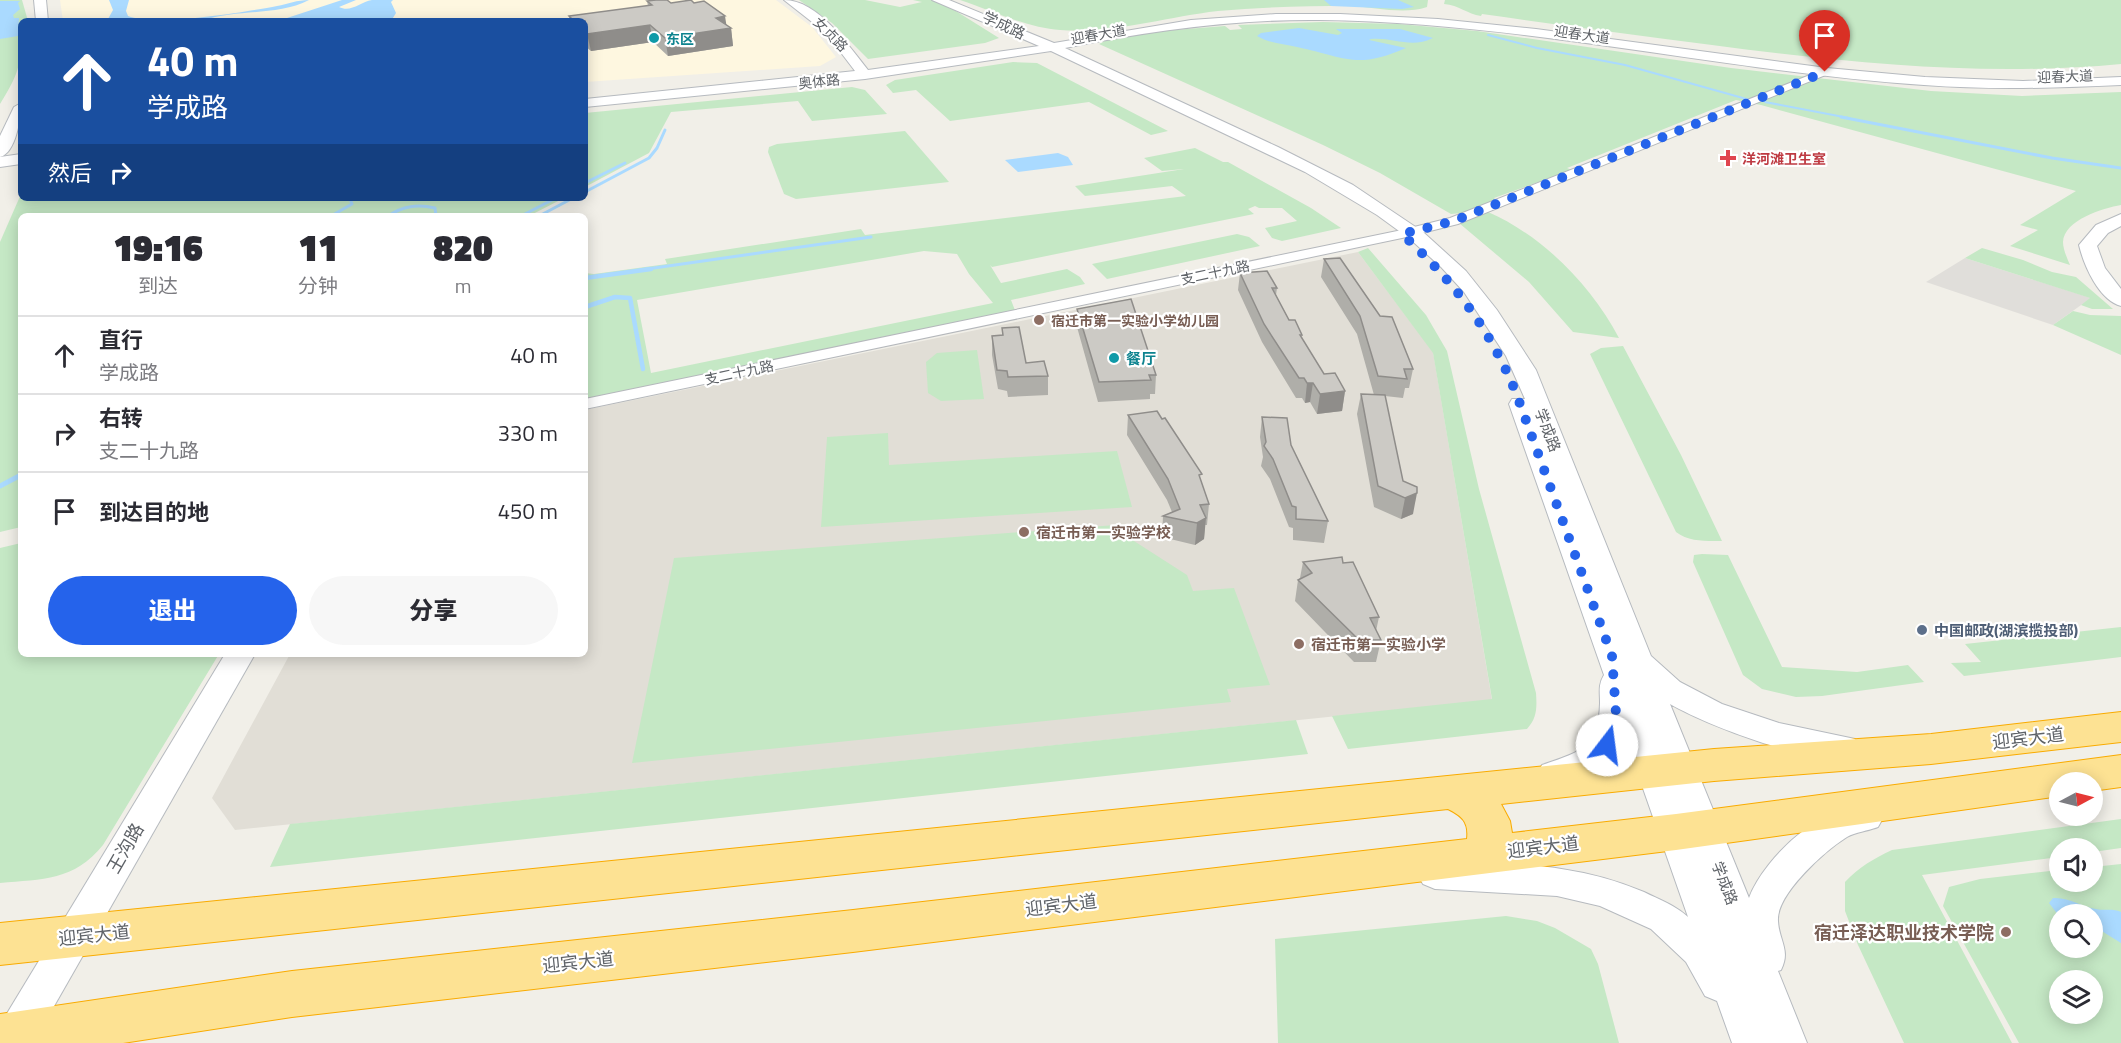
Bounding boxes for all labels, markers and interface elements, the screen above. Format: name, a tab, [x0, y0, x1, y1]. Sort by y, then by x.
street label: 学成路	[979, 5, 1029, 45]
pin	[1799, 10, 1850, 72]
street label: 女贞路	[809, 12, 853, 56]
street label: 迎春大道	[1069, 19, 1127, 49]
icon: arrive	[1808, 19, 1841, 52]
street label: 迎春大道	[1553, 20, 1611, 48]
text: 40 m	[147, 28, 239, 92]
place label: 东区	[666, 28, 694, 49]
marker: 东区	[647, 31, 661, 45]
icon: ahead	[48, 42, 126, 120]
street label: 迎春大道	[2037, 65, 2093, 87]
street label: 奥体路	[797, 68, 841, 94]
text: 学成路	[147, 86, 228, 127]
place label: 洋河滩卫生室	[1742, 148, 1826, 169]
marker: 洋河滩卫生室	[1719, 149, 1737, 167]
text: 然后	[48, 156, 92, 190]
icon: right	[104, 156, 137, 189]
text: 19:16	[113, 220, 203, 275]
text: 11	[298, 220, 338, 275]
text: 820	[433, 220, 493, 275]
street label: 支二十九路	[1179, 254, 1251, 290]
text: 到达	[138, 270, 178, 301]
text: 分钟	[298, 270, 338, 301]
text: m	[455, 270, 471, 301]
place label: 宿迁市第一实验小学幼儿园	[1051, 310, 1219, 331]
marker: 宿迁市第一实验小学幼儿园	[1032, 313, 1046, 327]
text: 直行	[99, 323, 143, 357]
text: 40 m	[510, 338, 558, 372]
icon: ahead	[48, 339, 81, 372]
place label: 餐厅	[1126, 347, 1156, 370]
marker: 餐厅	[1107, 351, 1121, 365]
street label: 支二十九路	[703, 354, 775, 390]
text: 学成路	[99, 357, 159, 388]
text: 右转	[99, 401, 143, 435]
street label: 学成路	[1529, 405, 1567, 455]
text: 330 m	[498, 416, 558, 450]
icon: right	[48, 417, 81, 450]
text: 支二十九路	[99, 435, 199, 466]
text: 450 m	[498, 494, 558, 528]
icon: arrive	[48, 495, 81, 528]
text: 到达目的地	[99, 495, 209, 529]
place label: 宿迁市第一实验学校	[1036, 521, 1171, 544]
marker: 宿迁市第一实验学校	[1017, 525, 1031, 539]
button: 退出	[48, 576, 297, 645]
button: 分享	[309, 576, 558, 645]
place label: 中国邮政(湖滨揽投部)	[1934, 619, 2079, 642]
marker: 中国邮政(湖滨揽投部)	[1915, 623, 1929, 637]
place label: 宿迁市第一实验小学	[1311, 633, 1446, 656]
marker: 宿迁市第一实验小学	[1292, 637, 1306, 651]
position arrow	[1575, 713, 1639, 777]
street label: 迎宾大道	[1991, 720, 2065, 756]
north arrow	[2049, 772, 2103, 826]
map controls	[2049, 772, 2103, 1024]
street label: 王沟路	[100, 818, 150, 878]
street label: 迎宾大道	[1506, 829, 1580, 865]
button: sound	[2049, 838, 2103, 892]
street label: 学成路	[1706, 858, 1744, 908]
street label: 迎宾大道	[1024, 887, 1098, 923]
button: search	[2049, 904, 2103, 958]
street label: 迎宾大道	[57, 918, 131, 952]
place label: 宿迁泽达职业技术学院	[1814, 919, 1994, 946]
marker: 宿迁泽达职业技术学院	[1999, 925, 2013, 939]
street label: 迎宾大道	[541, 945, 615, 979]
button: layers	[2049, 970, 2103, 1024]

